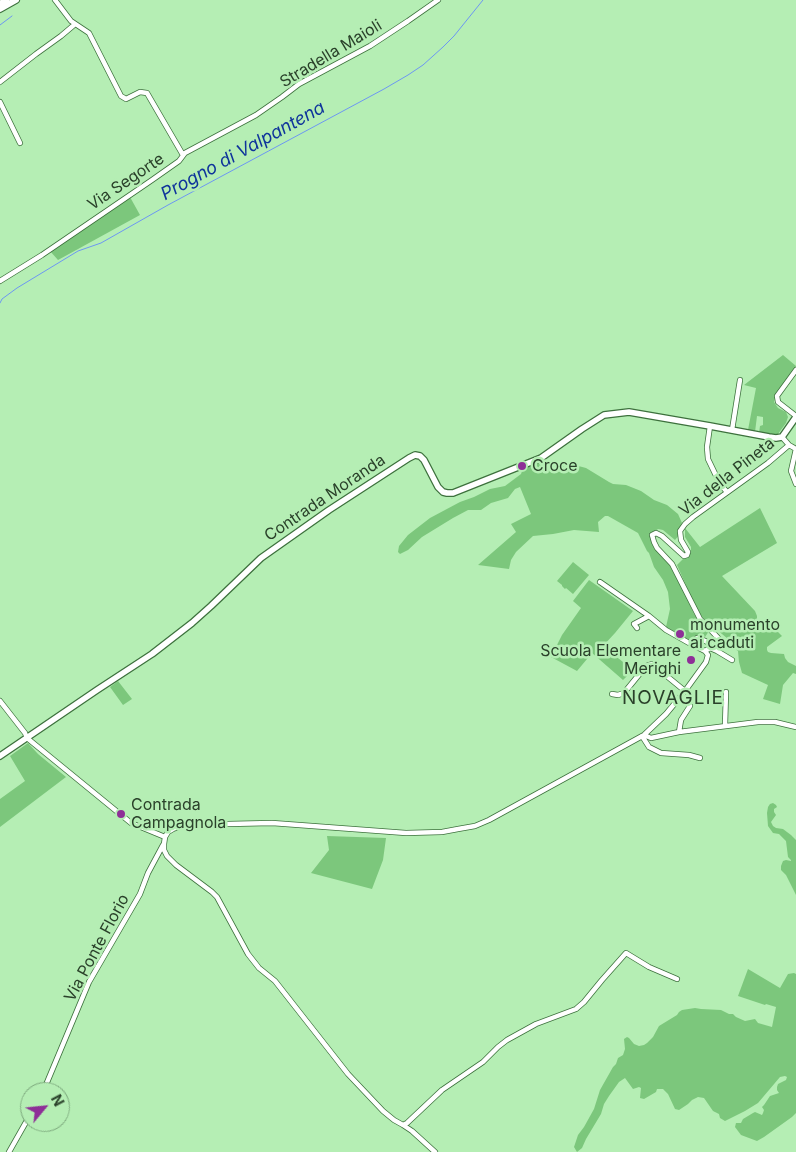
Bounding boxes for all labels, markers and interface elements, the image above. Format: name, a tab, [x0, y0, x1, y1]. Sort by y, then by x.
street label: Stradella Maioli	[277, 16, 385, 92]
water label: Progno di Valpantena	[157, 97, 329, 205]
street label: Via Segorte	[84, 149, 168, 215]
street label: Via della Pineta	[675, 434, 779, 520]
street label: Contrada Moranda	[261, 450, 389, 546]
place label: Croce	[532, 456, 578, 476]
marker: Croce	[516, 460, 528, 472]
place label: monumento ai caduti	[690, 615, 780, 653]
marker: monumento ai caduti	[674, 628, 686, 640]
place label: Scuola Elementare Merighi	[540, 641, 681, 679]
marker: Scuola Elementare Merighi	[685, 654, 697, 666]
district label: NOVAGLIE	[621, 687, 725, 709]
place label: Contrada Campagnola	[131, 795, 226, 833]
marker: Contrada Campagnola	[115, 808, 127, 820]
street label: Via Ponte Florio	[61, 891, 133, 1005]
north arrow	[20, 1082, 70, 1132]
text: N	[48, 1091, 68, 1109]

